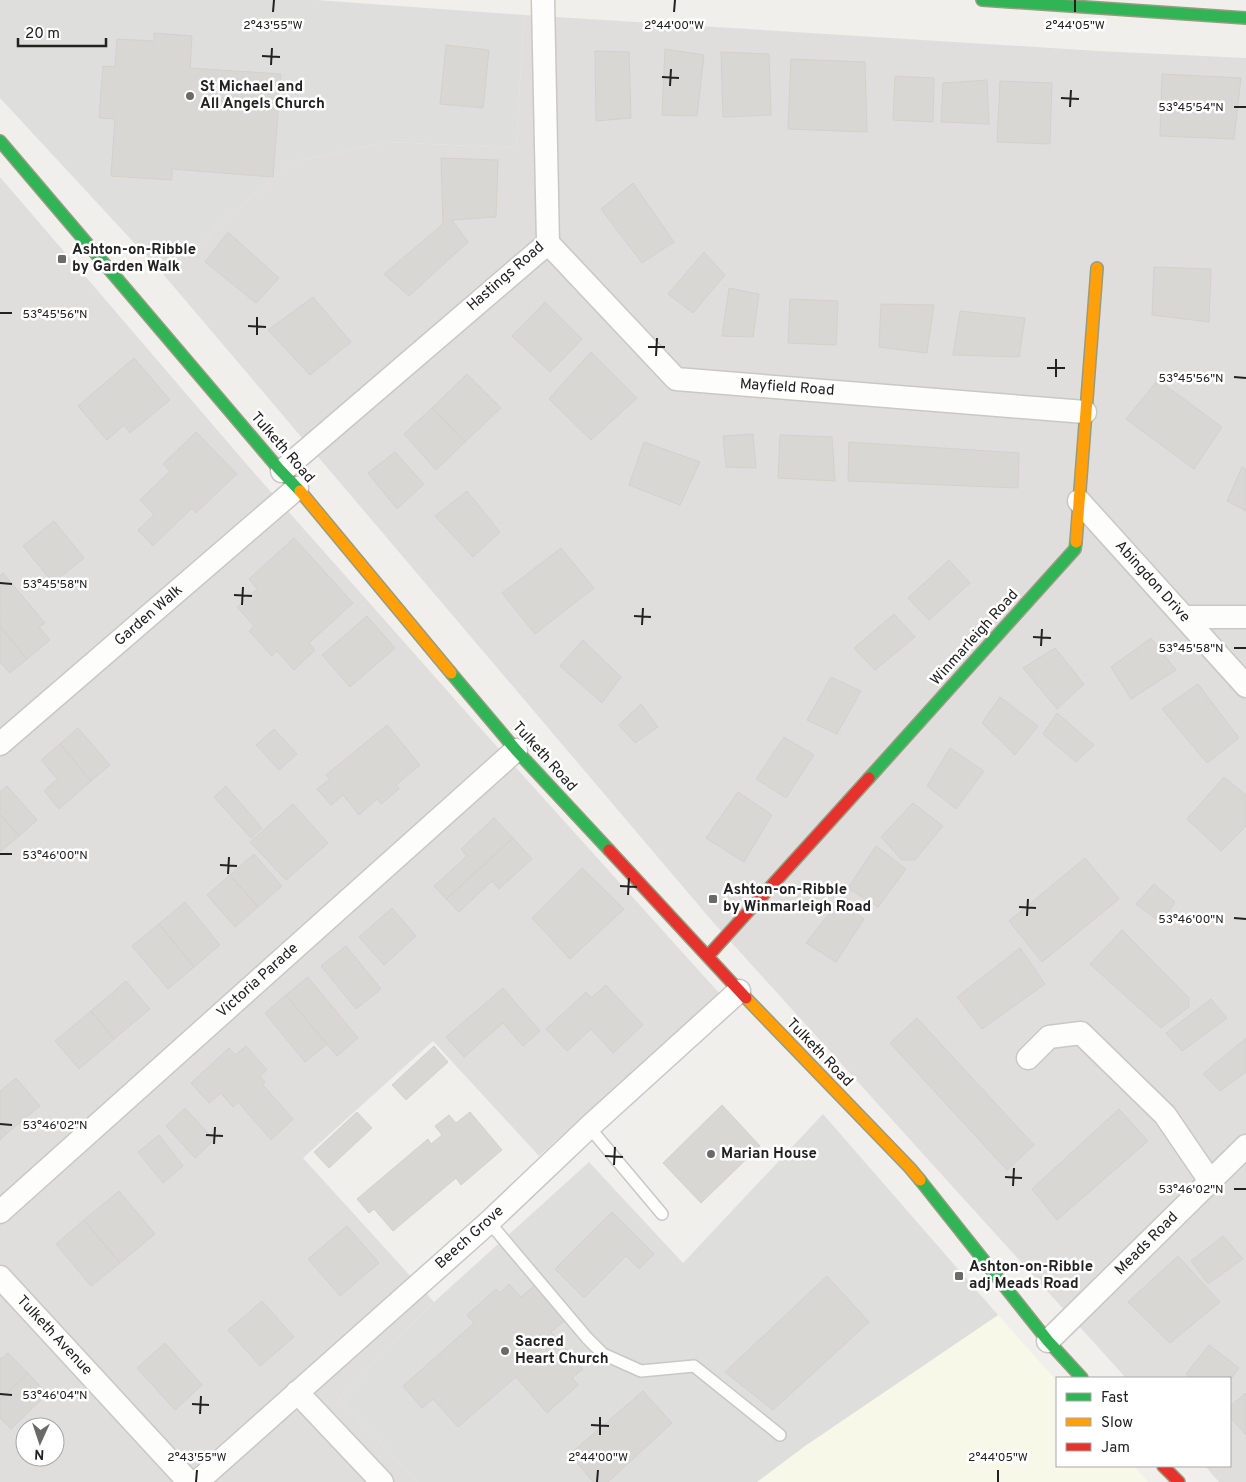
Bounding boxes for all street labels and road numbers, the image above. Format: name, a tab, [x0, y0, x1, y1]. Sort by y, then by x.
street label: Hastings Road	[463, 238, 549, 316]
street label: Mayfield Road	[739, 375, 835, 401]
street label: Tulketh Road	[246, 409, 318, 487]
street label: Abingdon Drive	[1110, 537, 1194, 627]
street label: Garden Walk	[111, 581, 187, 651]
street label: Winmarleigh Road	[927, 586, 1023, 690]
street label: Tulketh Road	[507, 718, 581, 796]
street label: Victoria Parade	[213, 939, 303, 1023]
street label: Tulketh Road	[782, 1015, 856, 1091]
street label: Beech Grove	[432, 1202, 508, 1274]
street label: Meads Road	[1111, 1208, 1183, 1280]
street label: Tulketh Avenue	[12, 1292, 96, 1380]

